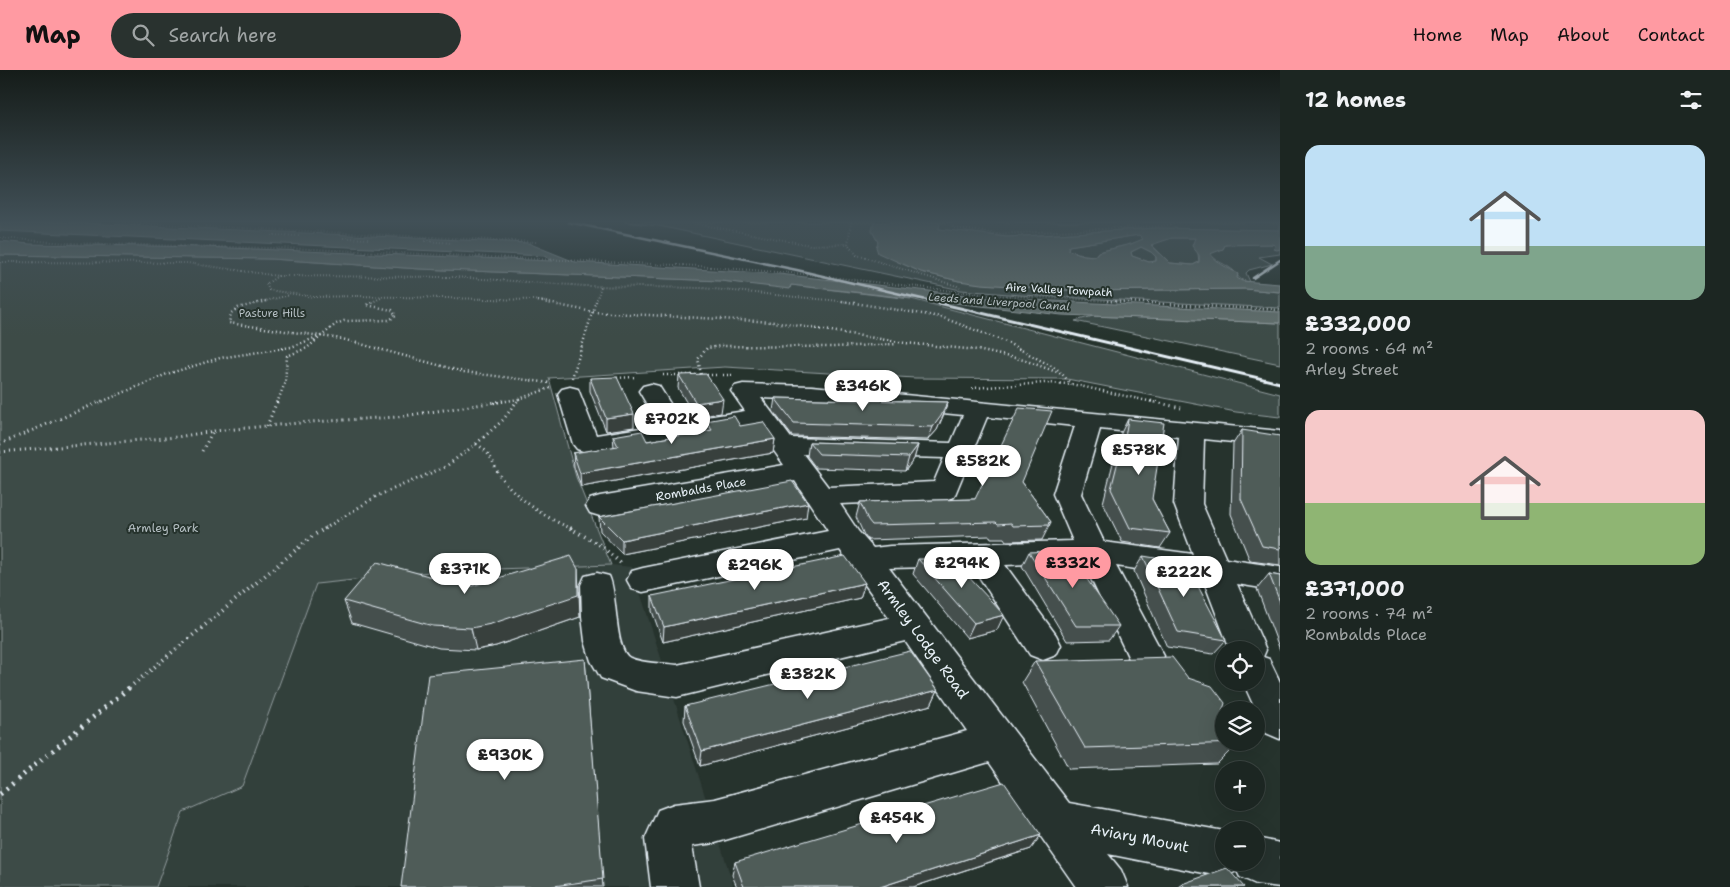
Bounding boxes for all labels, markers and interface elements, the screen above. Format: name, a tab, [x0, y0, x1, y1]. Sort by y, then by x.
search box	[111, 13, 461, 58]
text: Map	[25, 19, 81, 51]
icon: search	[129, 21, 157, 49]
text: Search here	[169, 23, 277, 48]
text: Home	[1413, 23, 1462, 47]
text: Map	[1490, 23, 1529, 47]
text: About	[1557, 23, 1610, 47]
text: Contact	[1638, 23, 1705, 47]
text: 12 homes	[1305, 86, 1406, 114]
icon: filters	[1677, 86, 1705, 114]
icon: home	[1460, 178, 1550, 268]
street label: Aire Valley Towpath	[1005, 280, 1113, 300]
water label: Leeds and Liverpool Canal	[928, 290, 1071, 314]
park label: Pasture Hills	[239, 306, 305, 321]
text: £332,000	[1305, 310, 1411, 338]
text: 2 rooms · 64 m²	[1305, 338, 1433, 359]
text: Arley Street	[1305, 359, 1399, 380]
pin: £346K	[828, 370, 898, 412]
text: £346K	[835, 375, 891, 396]
pin: £702K	[637, 402, 707, 445]
text: £702K	[645, 408, 699, 429]
pin: £578K	[1104, 434, 1174, 476]
text: £578K	[1112, 439, 1166, 460]
icon: home	[1460, 443, 1550, 533]
pin: £582K	[948, 444, 1018, 487]
text: £582K	[956, 450, 1010, 471]
street label: Rombalds Place	[655, 473, 748, 505]
park label: Armley Park	[127, 520, 199, 536]
pin: £294K	[927, 546, 997, 589]
pin: £332K	[1038, 546, 1108, 589]
pin: £296K	[720, 548, 790, 591]
pin: £371K	[430, 552, 500, 595]
text: £294K	[935, 552, 989, 573]
text: £332K	[1046, 552, 1100, 573]
text: £296K	[728, 554, 782, 575]
pin: £222K	[1149, 556, 1219, 598]
text: £371K	[440, 558, 490, 579]
text: £222K	[1157, 561, 1211, 582]
street label: Armley Lodge Road	[873, 575, 974, 703]
text: £371,000	[1305, 575, 1405, 603]
text: 2 rooms · 74 m²	[1305, 603, 1433, 624]
text: Rombalds Place	[1305, 624, 1427, 645]
map controls	[1215, 641, 1265, 871]
button: locate	[1215, 641, 1265, 691]
pin: £382K	[773, 658, 843, 700]
text: £382K	[781, 663, 835, 684]
button: layers	[1215, 701, 1265, 751]
pin: £930K	[470, 738, 540, 781]
text: £930K	[478, 744, 532, 765]
button: +	[1215, 761, 1265, 811]
pin: £454K	[862, 802, 932, 844]
text: £454K	[870, 807, 924, 828]
street label: Aviary Mount	[1089, 819, 1191, 857]
button: −	[1215, 821, 1265, 871]

